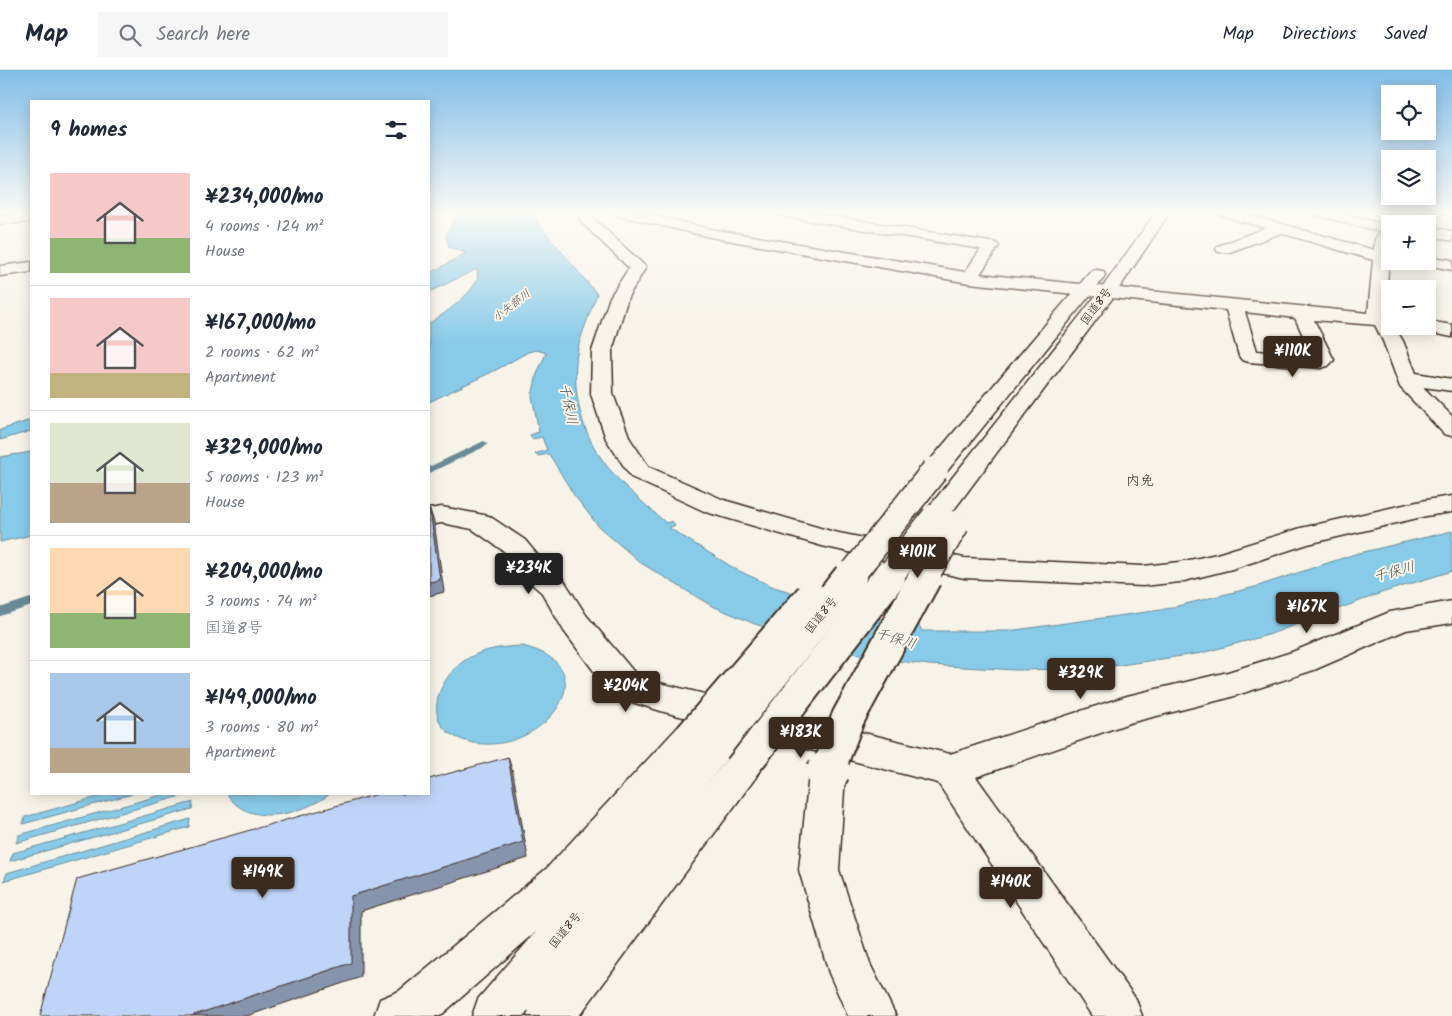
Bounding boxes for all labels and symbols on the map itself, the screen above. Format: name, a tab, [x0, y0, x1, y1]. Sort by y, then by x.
street label: 国道8号	[1076, 283, 1117, 329]
water label: 小矢部川	[489, 285, 534, 326]
pin: ¥110K	[1258, 336, 1328, 378]
water label: 千保川	[553, 381, 583, 427]
district label: 内免	[1126, 470, 1154, 492]
pin: ¥101K	[883, 536, 953, 579]
pin: ¥234K	[494, 552, 564, 595]
water label: 千保川	[1371, 556, 1417, 588]
pin: ¥167K	[1272, 592, 1342, 634]
street label: 国道8号	[800, 593, 842, 638]
water label: 千保川	[873, 623, 919, 655]
pin: ¥329K	[1046, 658, 1116, 700]
pin: ¥204K	[591, 670, 661, 713]
pin: ¥183K	[766, 716, 836, 759]
pin: ¥149K	[228, 856, 298, 899]
pin: ¥140K	[976, 866, 1046, 909]
street label: 国道8号	[544, 908, 586, 953]

